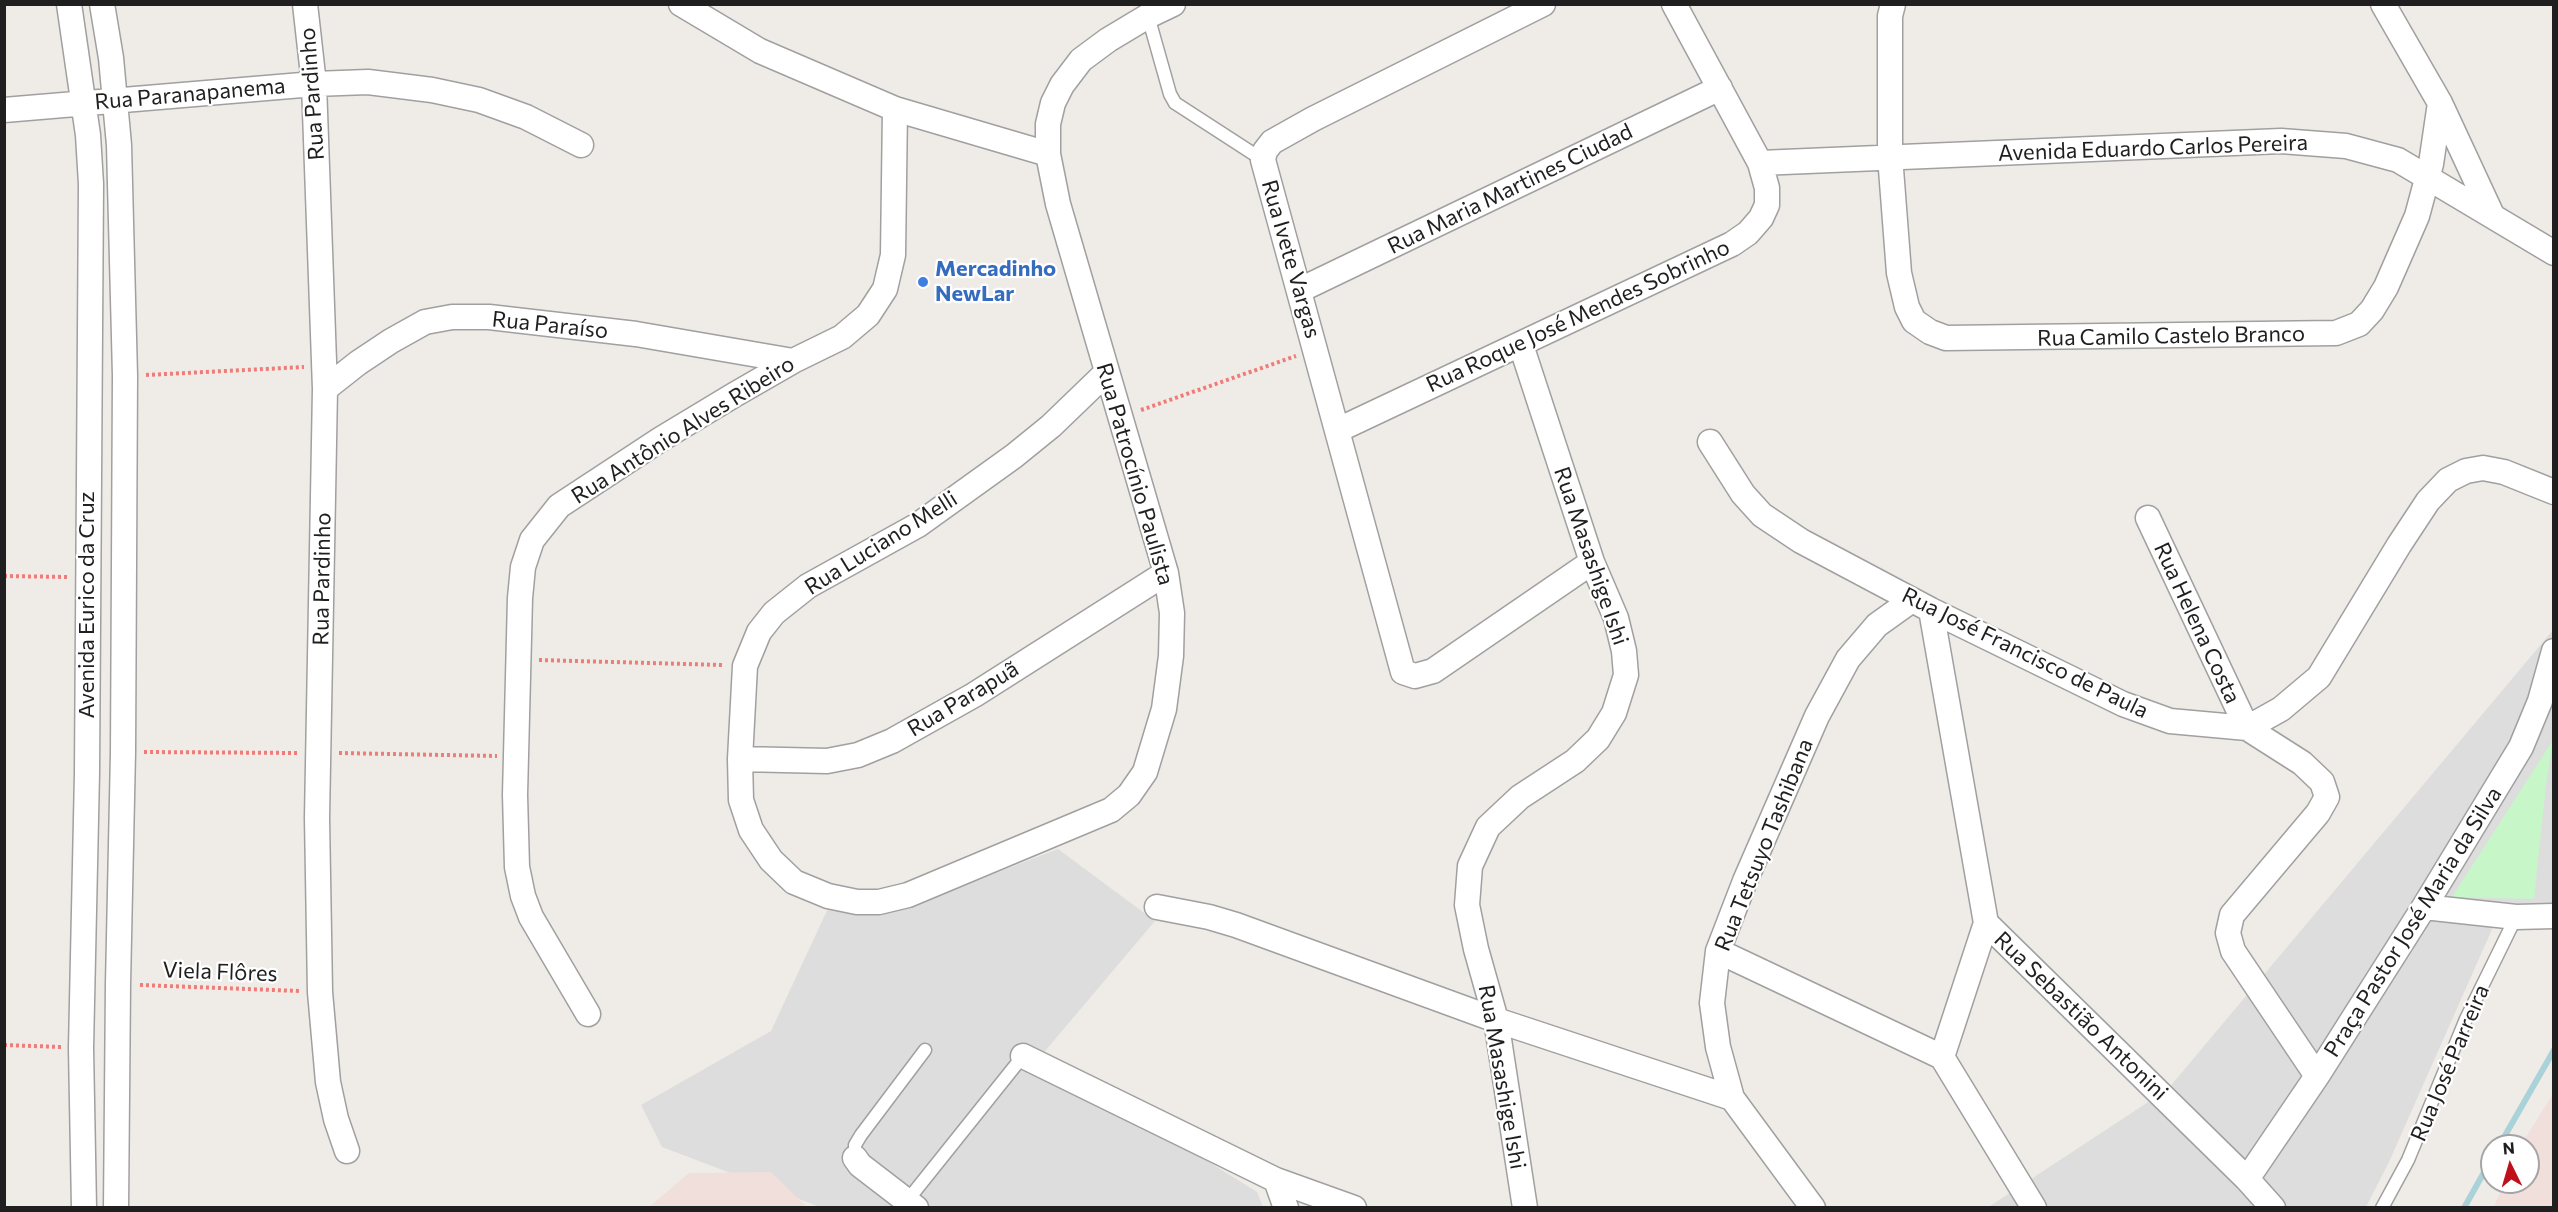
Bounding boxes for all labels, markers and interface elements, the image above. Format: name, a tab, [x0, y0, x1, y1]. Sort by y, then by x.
street label: Rua Pardinho	[294, 27, 330, 161]
street label: Rua Paranapanema	[93, 73, 287, 115]
street label: Rua Maria Martines Ciudad	[1383, 118, 1637, 260]
street label: Avenida Eduardo Carlos Pereira	[1997, 129, 2309, 167]
street label: Rua Ivete Vargas	[1256, 177, 1326, 341]
street label: Rua Roque José Mendes Sobrinho	[1422, 234, 1734, 398]
place label: Mercadinho NewLar	[935, 256, 1056, 308]
marker: Mercadinho NewLar	[916, 275, 930, 289]
street label: Rua Paraíso	[491, 306, 609, 344]
street label: Rua Camilo Castelo Branco	[2037, 320, 2305, 352]
street label: Rua Antônio Alves Ribeiro	[567, 351, 799, 509]
street label: Rua Patrocínio Paulista	[1091, 360, 1179, 588]
street label: Rua Masashige Ishi	[1548, 463, 1634, 649]
street label: Rua Luciano Melli	[800, 485, 962, 601]
street label: Avenida Eurico da Cruz	[74, 491, 100, 719]
street label: Rua Pardinho	[308, 512, 336, 646]
street label: Rua Helena Costa	[2148, 538, 2246, 708]
street label: Rua José Francisco de Paula	[1898, 582, 2152, 724]
street label: Rua Parapuã	[903, 656, 1023, 742]
street label: Rua Tetsuyo Tashibana	[1709, 735, 1819, 955]
street label: Praça Pastor José Maria da Silva	[2319, 782, 2507, 1062]
street label: Rua Sebastião Antonini	[1989, 926, 2173, 1106]
street label: Viela Flôres	[162, 957, 278, 987]
street label: Rua José Parreira	[2405, 981, 2495, 1145]
street label: Rua Masashige Ishi	[1473, 983, 1531, 1171]
north arrow	[2480, 1134, 2540, 1194]
text: N	[2502, 1138, 2515, 1158]

